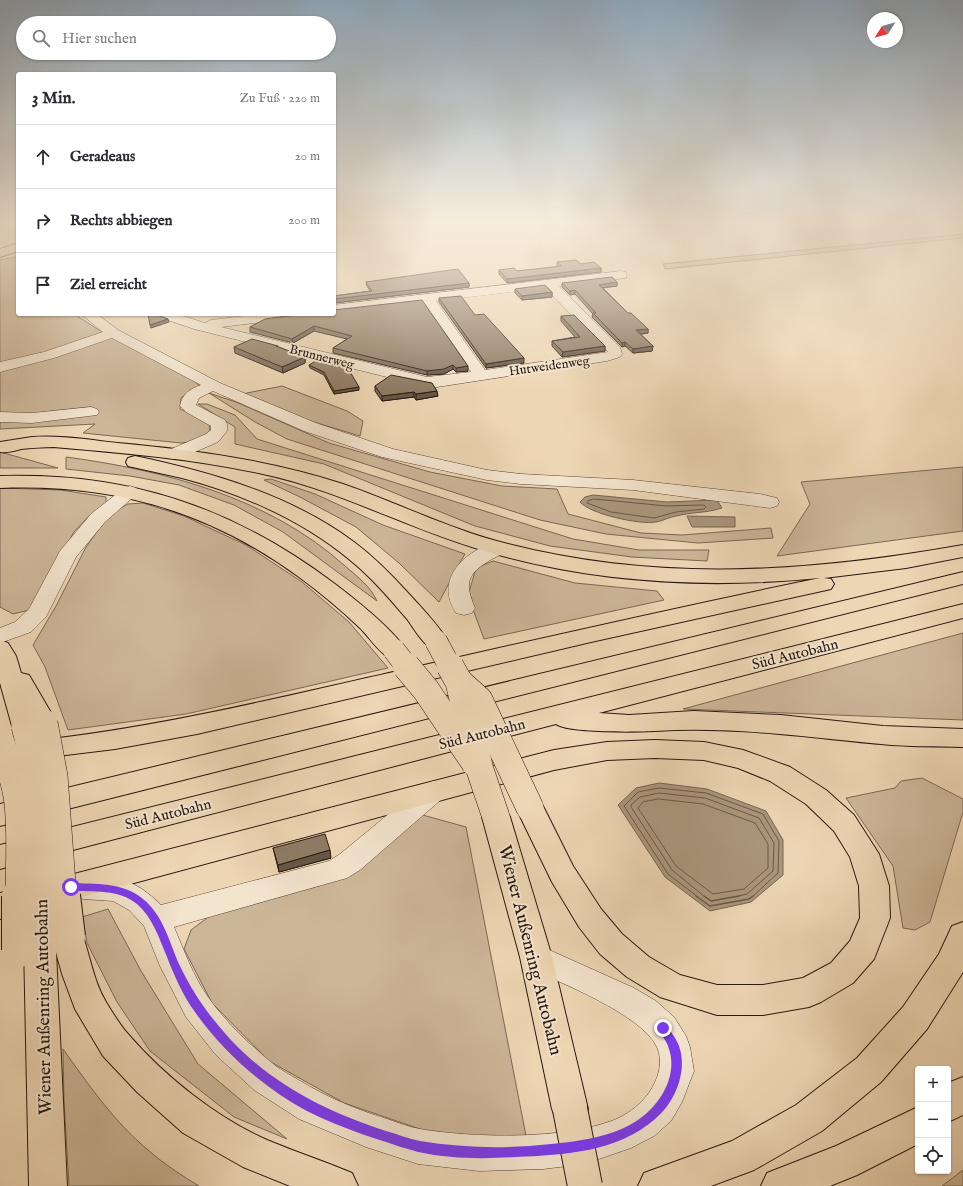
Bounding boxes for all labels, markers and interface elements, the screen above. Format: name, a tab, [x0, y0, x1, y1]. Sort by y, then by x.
north arrow	[867, 12, 903, 48]
search box	[16, 16, 336, 60]
icon: search	[30, 27, 52, 49]
text: Hier suchen	[62, 29, 137, 48]
text: 3 Min.	[32, 88, 75, 109]
text: Zu Fuß · 220 m	[240, 90, 320, 107]
icon: ahead	[32, 146, 54, 168]
text: Geradeaus	[70, 147, 135, 166]
text: 20 m	[295, 148, 320, 165]
icon: right	[32, 210, 54, 232]
text: Rechts abbiegen	[70, 211, 173, 230]
text: 200 m	[288, 212, 320, 229]
icon: arrive	[32, 274, 54, 296]
text: Ziel erreicht	[70, 275, 147, 294]
street label: Brunnerweg	[287, 341, 357, 374]
street label: Hutweidenweg	[508, 352, 592, 381]
street label: Süd Autobahn	[750, 635, 840, 674]
street label: Süd Autobahn	[437, 715, 527, 754]
street label: Süd Autobahn	[123, 795, 213, 834]
street label: Wiener Außenring Autobahn	[492, 843, 567, 1058]
route start	[62, 878, 80, 896]
street label: Wiener Außenring Autobahn	[31, 898, 58, 1115]
route end	[654, 1019, 672, 1037]
map controls	[915, 1066, 951, 1174]
button: +	[915, 1066, 951, 1102]
button: −	[915, 1102, 951, 1138]
button: locate	[915, 1138, 951, 1174]

